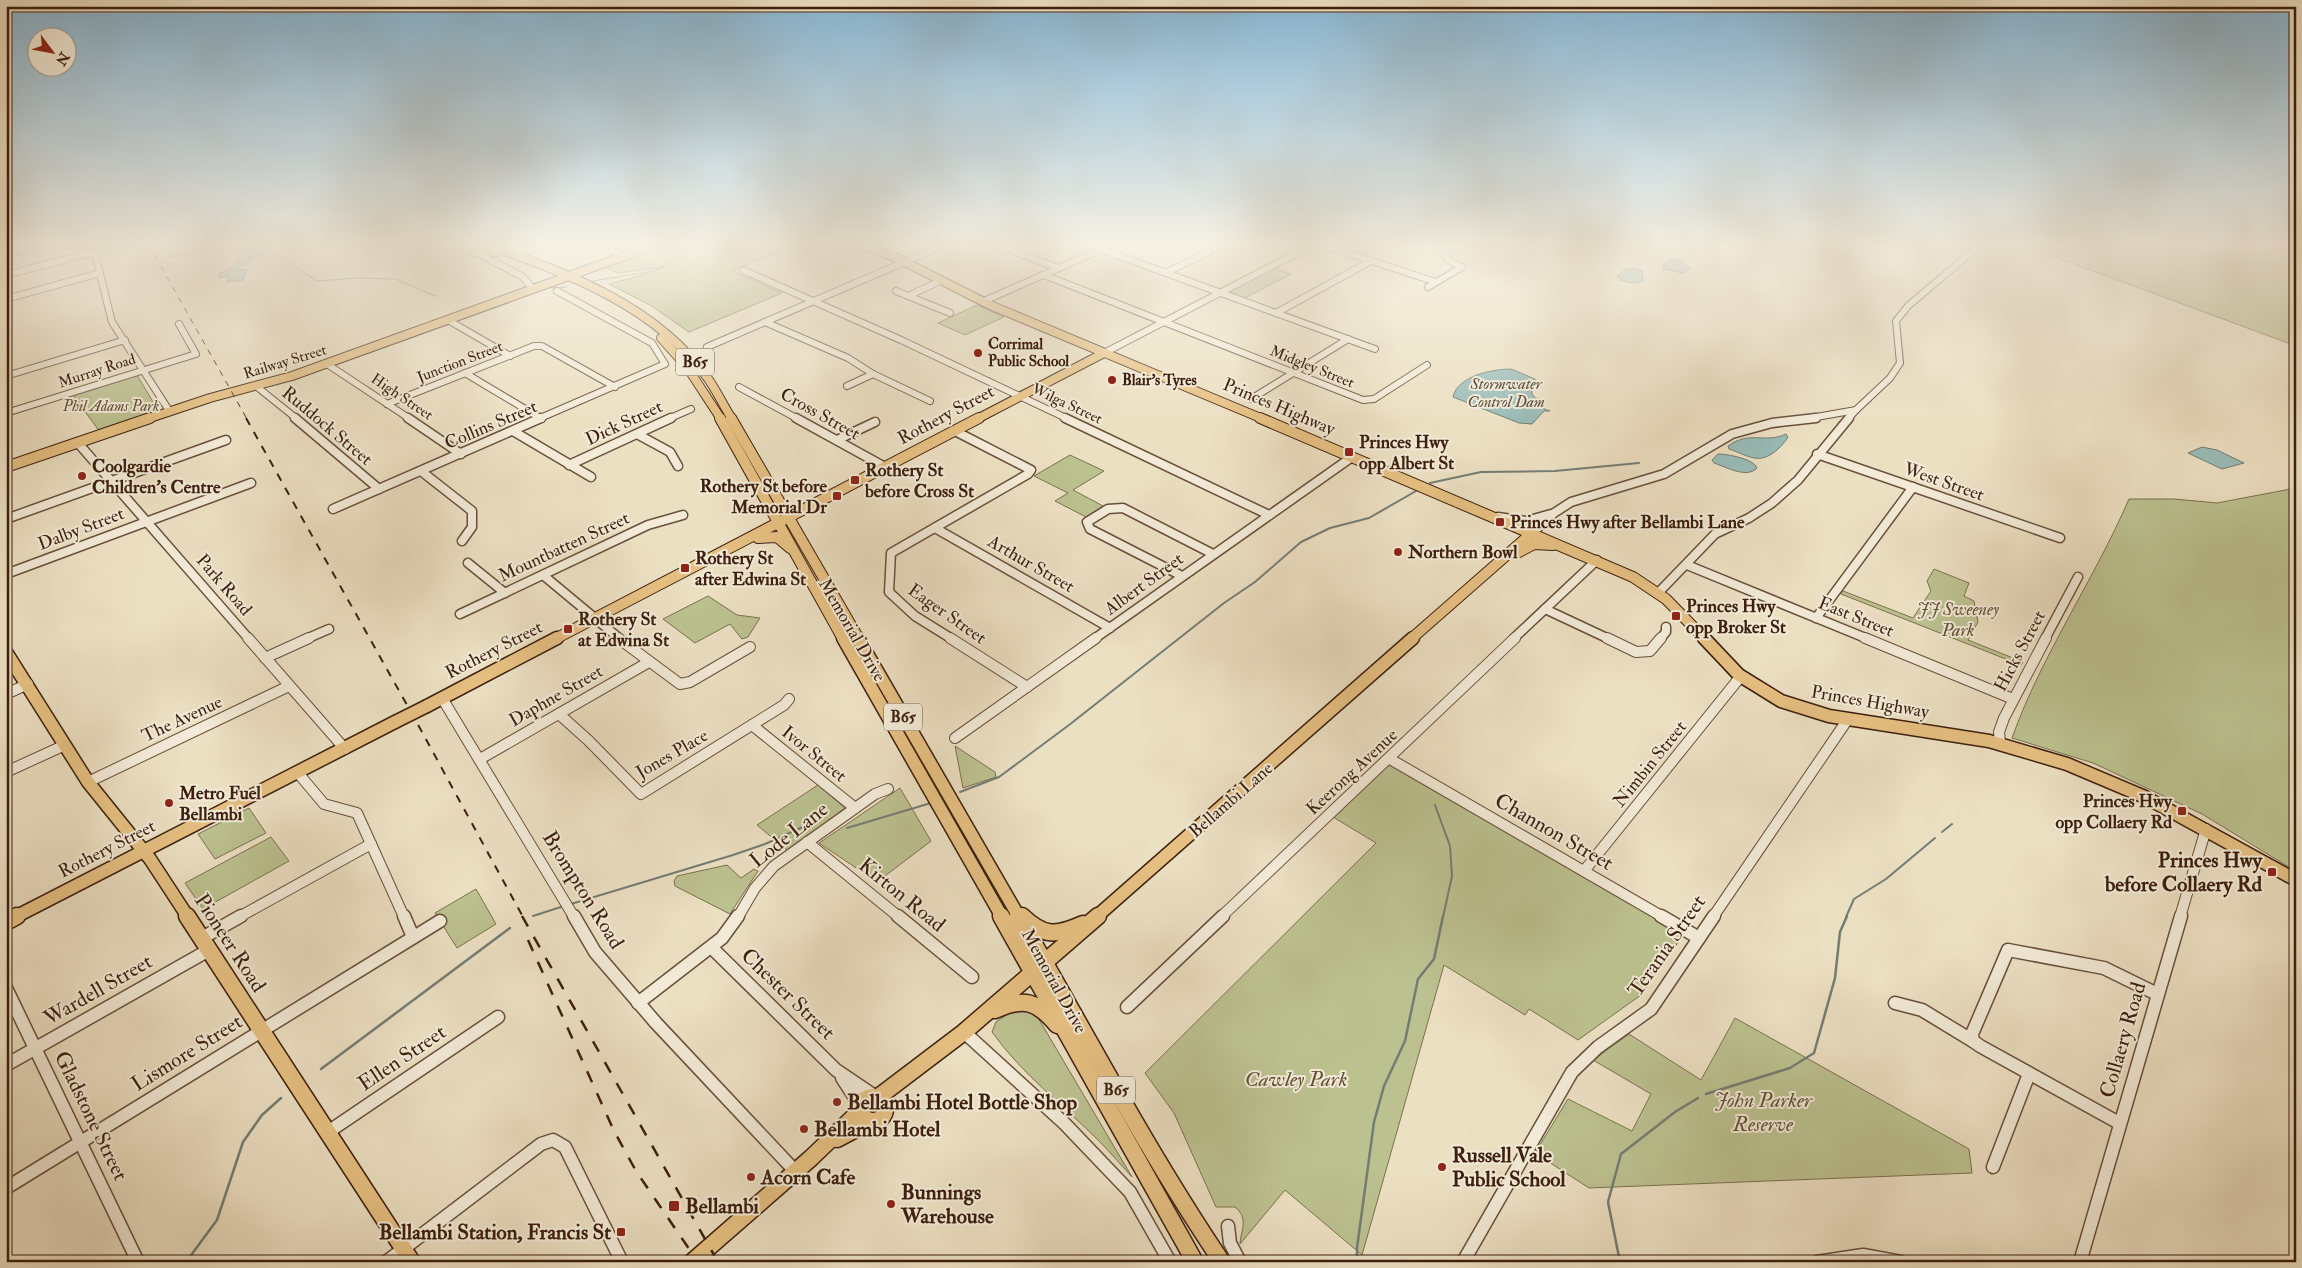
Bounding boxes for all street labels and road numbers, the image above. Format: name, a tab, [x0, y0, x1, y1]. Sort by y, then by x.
street label: Junction Street	[414, 337, 506, 388]
street label: Railway Street	[241, 340, 329, 384]
street label: Midgley Street	[1267, 341, 1357, 393]
road number: B65	[676, 348, 714, 376]
street label: Murray Road	[56, 349, 139, 392]
street label: High Street	[367, 369, 437, 425]
street label: Princes Highway	[1219, 373, 1340, 441]
street label: Wilga Street	[1028, 379, 1106, 429]
street label: Rothery Street	[894, 380, 998, 450]
street label: Ruddock Street	[277, 381, 377, 471]
street label: Cross Street	[776, 383, 864, 445]
street label: Collins Street	[441, 395, 541, 455]
street label: Dick Street	[582, 395, 666, 451]
street label: West Street	[1900, 457, 1987, 507]
street label: Dalby Street	[35, 502, 127, 556]
street label: Mountbatten Street	[495, 507, 633, 587]
street label: Arthur Street	[983, 529, 1079, 598]
street label: Albert Street	[1099, 548, 1188, 621]
street label: Park Road	[191, 549, 257, 621]
street label: Memorial Drive	[813, 574, 891, 686]
street label: Eager Street	[903, 579, 991, 650]
street label: East Street	[1815, 591, 1897, 643]
street label: Hicks Street	[1989, 606, 2051, 695]
street label: Rothery Street	[442, 616, 547, 684]
street label: Daphne Street	[505, 660, 607, 732]
street label: Princes Highway	[1809, 680, 1932, 724]
street label: The Avenue	[138, 690, 226, 748]
road number: B65	[884, 704, 922, 730]
street label: Nimbin Street	[1608, 716, 1692, 812]
street label: Ivor Street	[777, 721, 851, 787]
street label: Keerong Avenue	[1301, 723, 1403, 820]
street label: Jones Place	[631, 724, 713, 784]
street label: Bellambi Lane	[1184, 757, 1278, 843]
street label: Channon Street	[1490, 787, 1618, 877]
street label: Lode Lane	[744, 796, 834, 874]
street label: Rothery Street	[55, 815, 160, 883]
street label: Brompton Road	[536, 826, 630, 955]
street label: Kirton Road	[853, 852, 951, 939]
street label: Pioneer Road	[188, 889, 272, 998]
street label: Terania Street	[1622, 890, 1712, 1002]
street label: Memorial Drive	[1016, 925, 1092, 1038]
street label: Chester Street	[735, 942, 841, 1046]
street label: Wardell Street	[38, 948, 157, 1032]
street label: Collaery Road	[2094, 978, 2153, 1101]
street label: Lismore Street	[126, 1008, 248, 1098]
street label: Ellen Street	[353, 1019, 451, 1097]
street label: Gladstone Street	[48, 1047, 134, 1185]
road number: B65	[1097, 1076, 1135, 1104]

